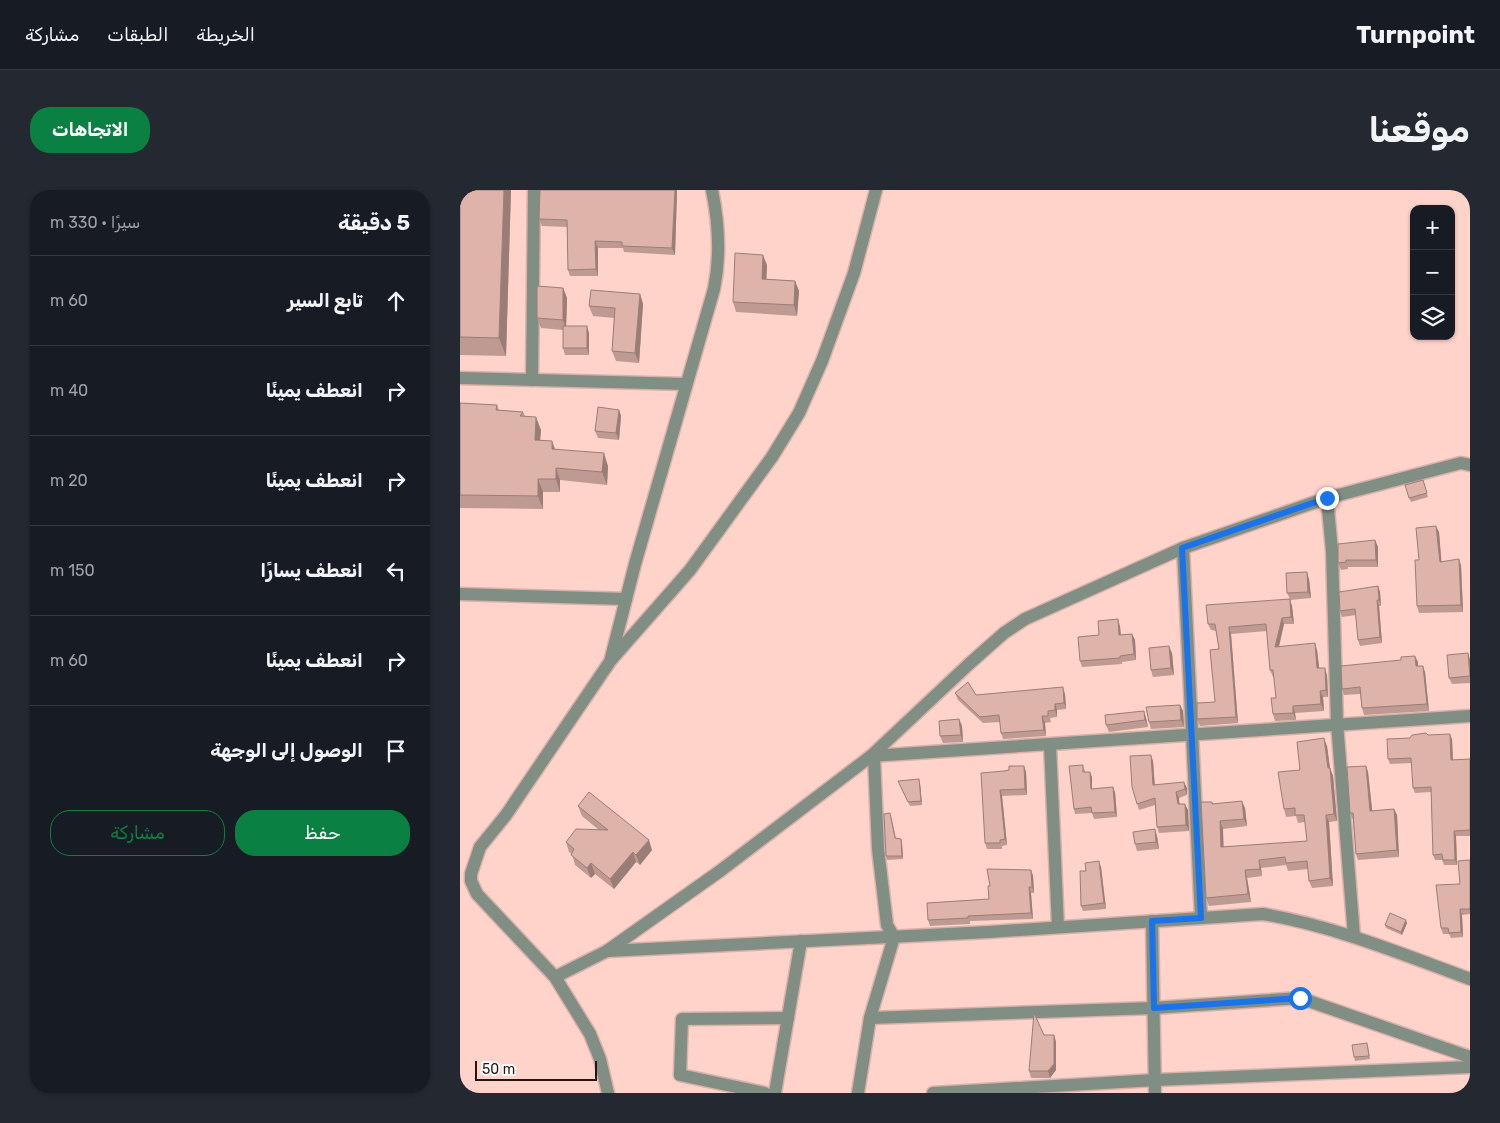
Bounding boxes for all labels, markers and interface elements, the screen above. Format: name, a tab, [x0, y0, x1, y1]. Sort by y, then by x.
text: Turnpoint	[1356, 21, 1475, 49]
text: مشاركة	[25, 24, 79, 46]
text: الطبقات	[107, 24, 168, 46]
text: الخريطة	[196, 24, 255, 46]
button: الاتجاهات	[30, 107, 150, 153]
text: موقعنا	[1368, 109, 1470, 151]
map controls	[1410, 205, 1455, 340]
button: +	[1410, 205, 1455, 250]
text: 5 دقيقة	[338, 210, 410, 235]
text: سيرًا · 330 m	[50, 213, 140, 232]
button: −	[1410, 250, 1455, 295]
icon: ahead	[382, 287, 410, 315]
text: تابع السير	[287, 289, 363, 312]
text: 60 m	[50, 291, 88, 310]
button: layers	[1410, 295, 1455, 340]
icon: right	[382, 377, 410, 405]
text: انعطف يمينًا	[266, 379, 363, 402]
text: 40 m	[50, 381, 88, 400]
icon: right	[382, 467, 410, 495]
text: انعطف يمينًا	[266, 469, 363, 492]
text: 20 m	[50, 471, 88, 490]
route end	[1316, 487, 1339, 510]
icon: left	[382, 557, 410, 585]
text: انعطف يسارًا	[260, 559, 363, 582]
text: 150 m	[50, 561, 95, 580]
icon: right	[382, 647, 410, 675]
text: انعطف يمينًا	[266, 649, 363, 672]
text: 60 m	[50, 651, 88, 670]
icon: arrive	[382, 737, 410, 765]
text: الوصول إلى الوجهة	[210, 739, 363, 762]
button: مشاركة	[50, 810, 225, 856]
button: حفظ	[235, 810, 410, 856]
route start	[1289, 987, 1312, 1010]
scale bar	[475, 1058, 598, 1081]
text: 50 m	[482, 1061, 515, 1078]

